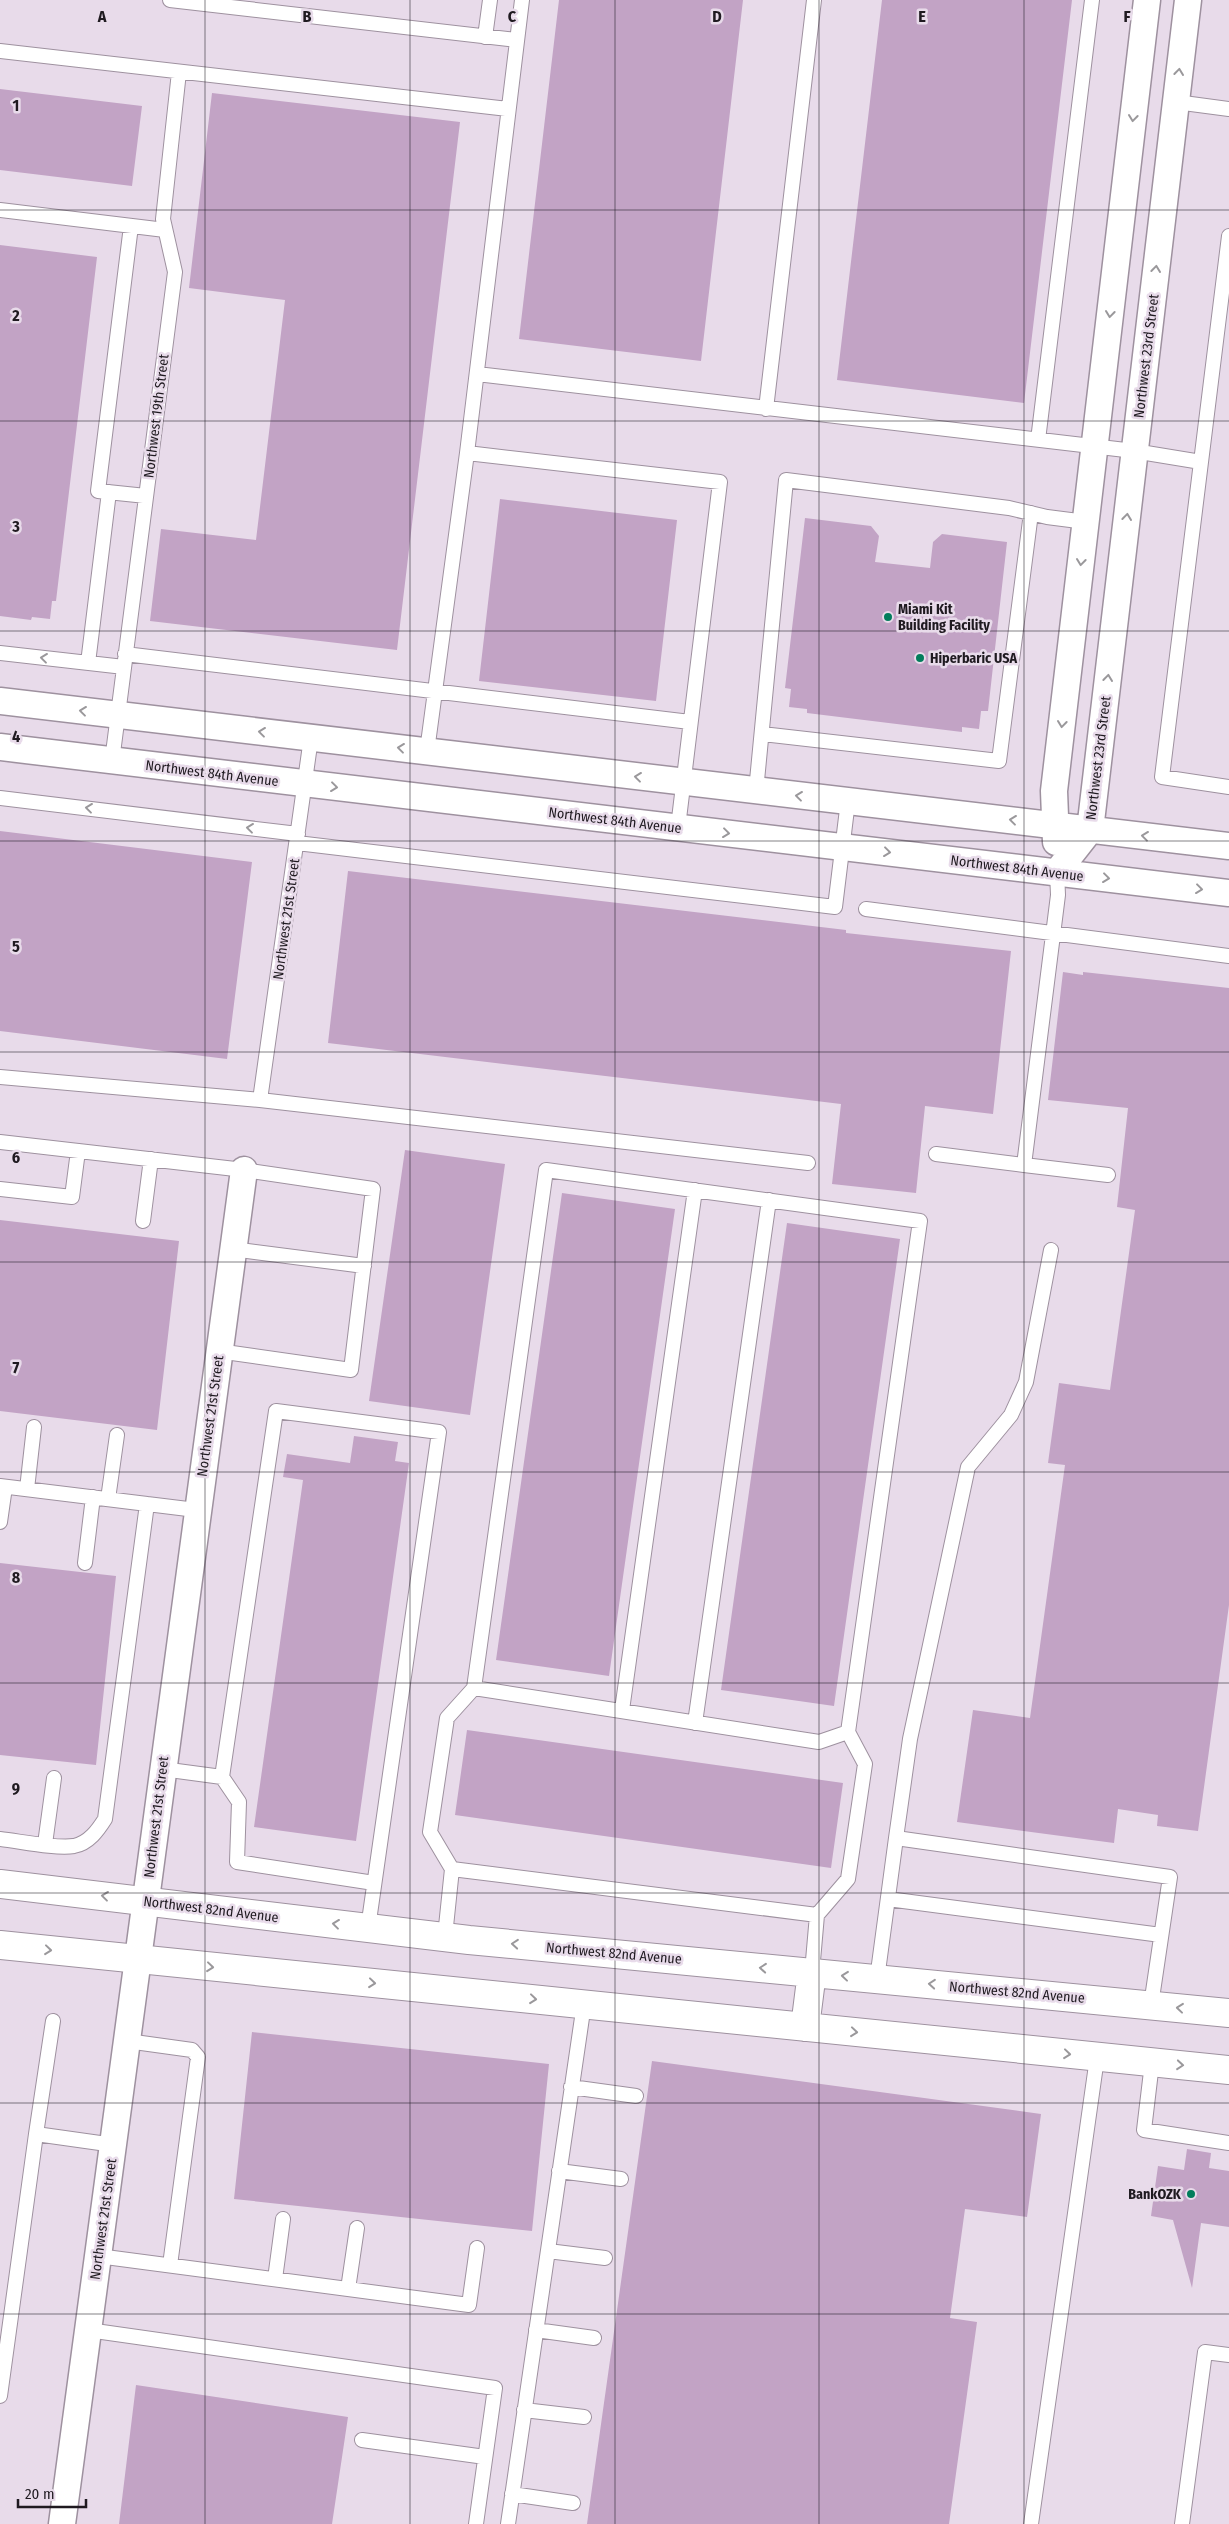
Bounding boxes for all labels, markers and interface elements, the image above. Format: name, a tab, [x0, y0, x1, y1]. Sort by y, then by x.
text: A	[97, 7, 107, 26]
text: B	[303, 7, 312, 26]
text: C	[508, 7, 517, 26]
text: D	[712, 7, 722, 26]
text: E	[918, 7, 926, 26]
text: F	[1123, 7, 1131, 26]
one-way arrow	[1173, 68, 1184, 76]
text: 1	[13, 96, 19, 115]
one-way arrow	[1128, 114, 1139, 122]
one-way arrow	[1150, 264, 1161, 272]
street label: Northwest 23rd Street	[1130, 293, 1163, 419]
text: 2	[11, 306, 20, 325]
one-way arrow	[1105, 310, 1116, 318]
street label: Northwest 19th Street	[140, 353, 173, 479]
one-way arrow	[1121, 513, 1132, 521]
text: 3	[11, 517, 20, 536]
one-way arrow	[1076, 559, 1087, 567]
place label: Miami Kit Building Facility	[898, 601, 990, 634]
marker: Miami Kit Building Facility	[882, 611, 894, 623]
place label: Hiperbaric USA	[930, 650, 1017, 667]
marker: Hiperbaric USA	[914, 652, 926, 664]
one-way arrow	[39, 653, 47, 664]
one-way arrow	[1102, 674, 1113, 682]
street label: Northwest 23rd Street	[1082, 695, 1115, 821]
one-way arrow	[79, 706, 87, 717]
one-way arrow	[1057, 720, 1068, 728]
text: 4	[12, 727, 20, 746]
one-way arrow	[258, 727, 266, 738]
one-way arrow	[397, 743, 405, 754]
street label: Northwest 84th Avenue	[145, 757, 279, 790]
one-way arrow	[634, 772, 642, 782]
one-way arrow	[330, 781, 338, 792]
one-way arrow	[795, 791, 803, 802]
one-way arrow	[84, 803, 92, 814]
street label: Northwest 84th Avenue	[548, 804, 682, 837]
one-way arrow	[1009, 815, 1017, 826]
one-way arrow	[246, 823, 254, 834]
one-way arrow	[722, 827, 730, 838]
one-way arrow	[1141, 831, 1149, 842]
one-way arrow	[884, 846, 892, 857]
street label: Northwest 84th Avenue	[950, 852, 1084, 885]
street label: Northwest 21st Street	[270, 857, 303, 981]
one-way arrow	[1102, 872, 1110, 883]
one-way arrow	[1196, 883, 1204, 894]
text: 5	[12, 937, 20, 956]
text: 6	[12, 1148, 20, 1167]
street label: Northwest 21st Street	[194, 1354, 227, 1478]
text: 7	[13, 1358, 20, 1377]
text: 8	[12, 1568, 21, 1587]
street label: Northwest 21st Street	[141, 1755, 172, 1879]
text: 9	[12, 1779, 20, 1798]
one-way arrow	[101, 1891, 109, 1902]
street label: Northwest 82nd Avenue	[142, 1893, 280, 1926]
one-way arrow	[331, 1919, 339, 1930]
one-way arrow	[510, 1939, 518, 1950]
street label: Northwest 82nd Avenue	[545, 1939, 682, 1968]
one-way arrow	[45, 1945, 53, 1956]
one-way arrow	[206, 1962, 214, 1973]
one-way arrow	[759, 1963, 767, 1974]
one-way arrow	[840, 1971, 848, 1982]
one-way arrow	[368, 1977, 376, 1988]
street label: Northwest 82nd Avenue	[948, 1978, 1085, 2007]
one-way arrow	[927, 1979, 935, 1990]
one-way arrow	[530, 1993, 538, 2004]
one-way arrow	[1176, 2003, 1184, 2014]
one-way arrow	[850, 2027, 858, 2038]
one-way arrow	[1063, 2048, 1071, 2059]
one-way arrow	[1177, 2059, 1185, 2070]
street label: Northwest 21st Street	[87, 2157, 120, 2281]
place label: BankOZK	[1128, 2186, 1182, 2203]
marker: BankOZK	[1185, 2188, 1197, 2200]
scale bar	[18, 2476, 85, 2508]
text: 20 m	[25, 2485, 55, 2503]

